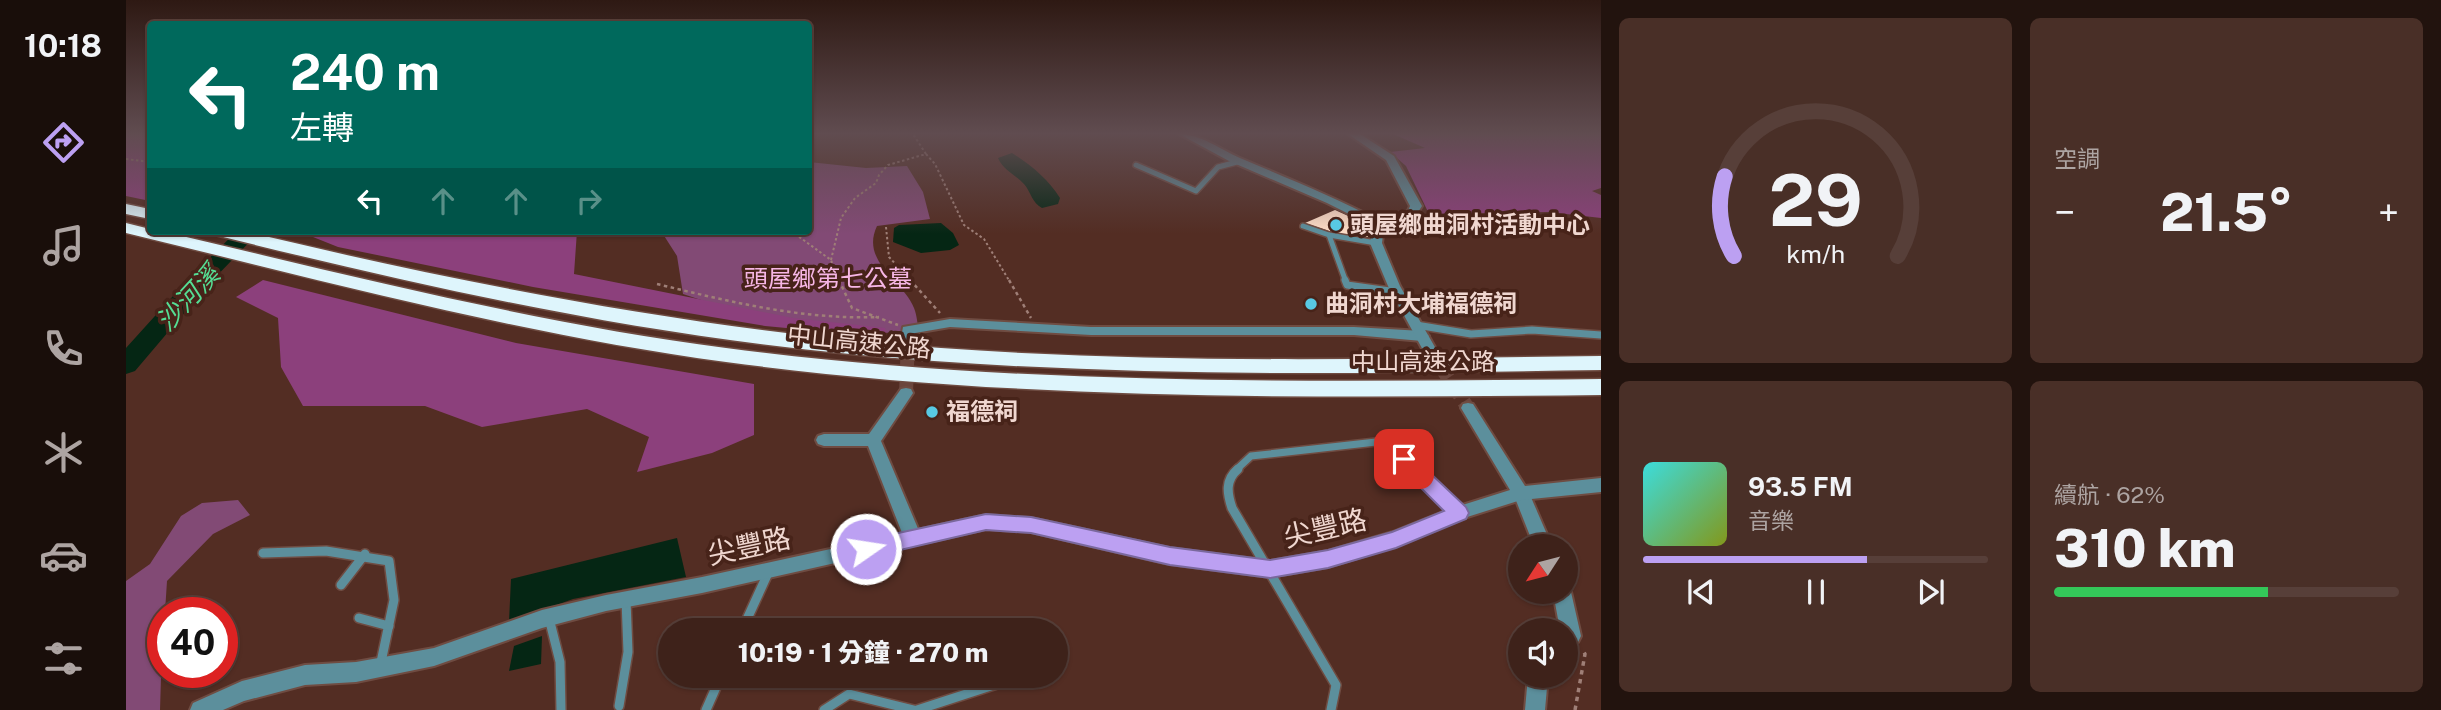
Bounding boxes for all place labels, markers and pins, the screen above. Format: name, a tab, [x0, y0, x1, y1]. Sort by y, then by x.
place label: 頭屋鄉曲洞村活動中心	[1350, 210, 1590, 238]
marker: 頭屋鄉曲洞村活動中心	[1328, 217, 1344, 233]
place label: 曲洞村大埔福德祠	[1325, 289, 1517, 317]
marker: 曲洞村大埔福德祠	[1303, 296, 1319, 312]
place label: 福德祠	[946, 397, 1018, 425]
marker: 福德祠	[924, 404, 940, 420]
pin	[1374, 429, 1434, 489]

